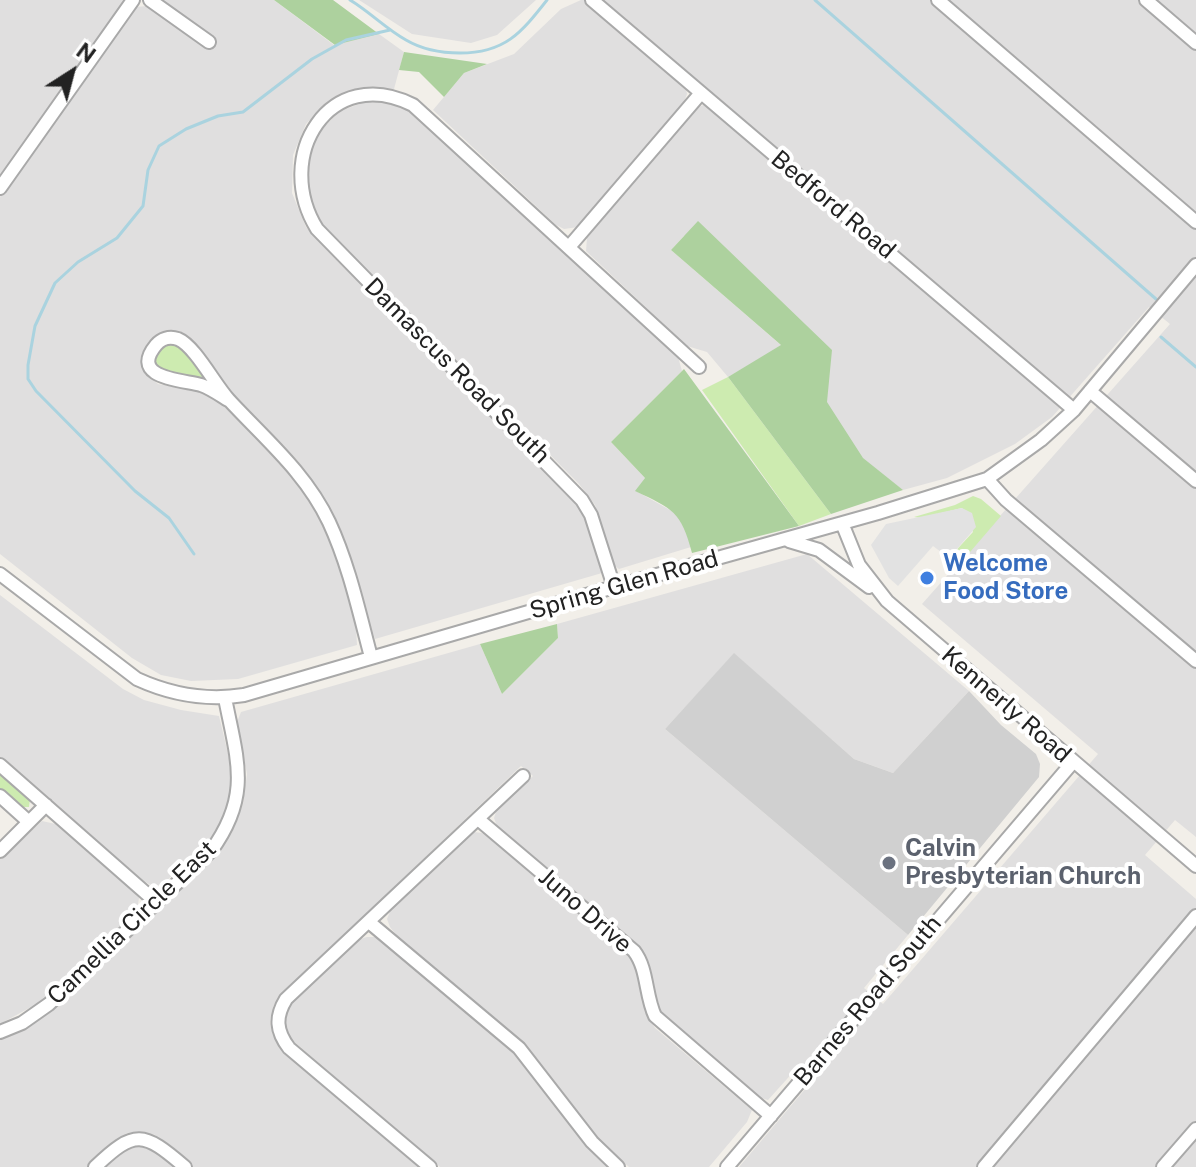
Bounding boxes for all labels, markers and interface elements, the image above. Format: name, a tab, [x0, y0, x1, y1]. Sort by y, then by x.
north arrow	[32, 32, 112, 112]
text: N	[72, 37, 101, 68]
street label: Bedford Road	[765, 145, 901, 265]
street label: Damascus Road South	[358, 272, 556, 470]
street label: Spring Glen Road	[526, 544, 722, 626]
place label: Welcome Food Store	[943, 550, 1068, 606]
marker: Welcome Food Store	[918, 569, 936, 587]
street label: Kennerly Road	[935, 641, 1077, 769]
street label: Camellia Circle East	[42, 835, 222, 1011]
place label: Calvin Presbyterian Church	[905, 835, 1141, 891]
marker: Calvin Presbyterian Church	[880, 854, 898, 872]
street label: Juno Drive	[532, 863, 638, 959]
street label: Barnes Road South	[788, 910, 948, 1092]

